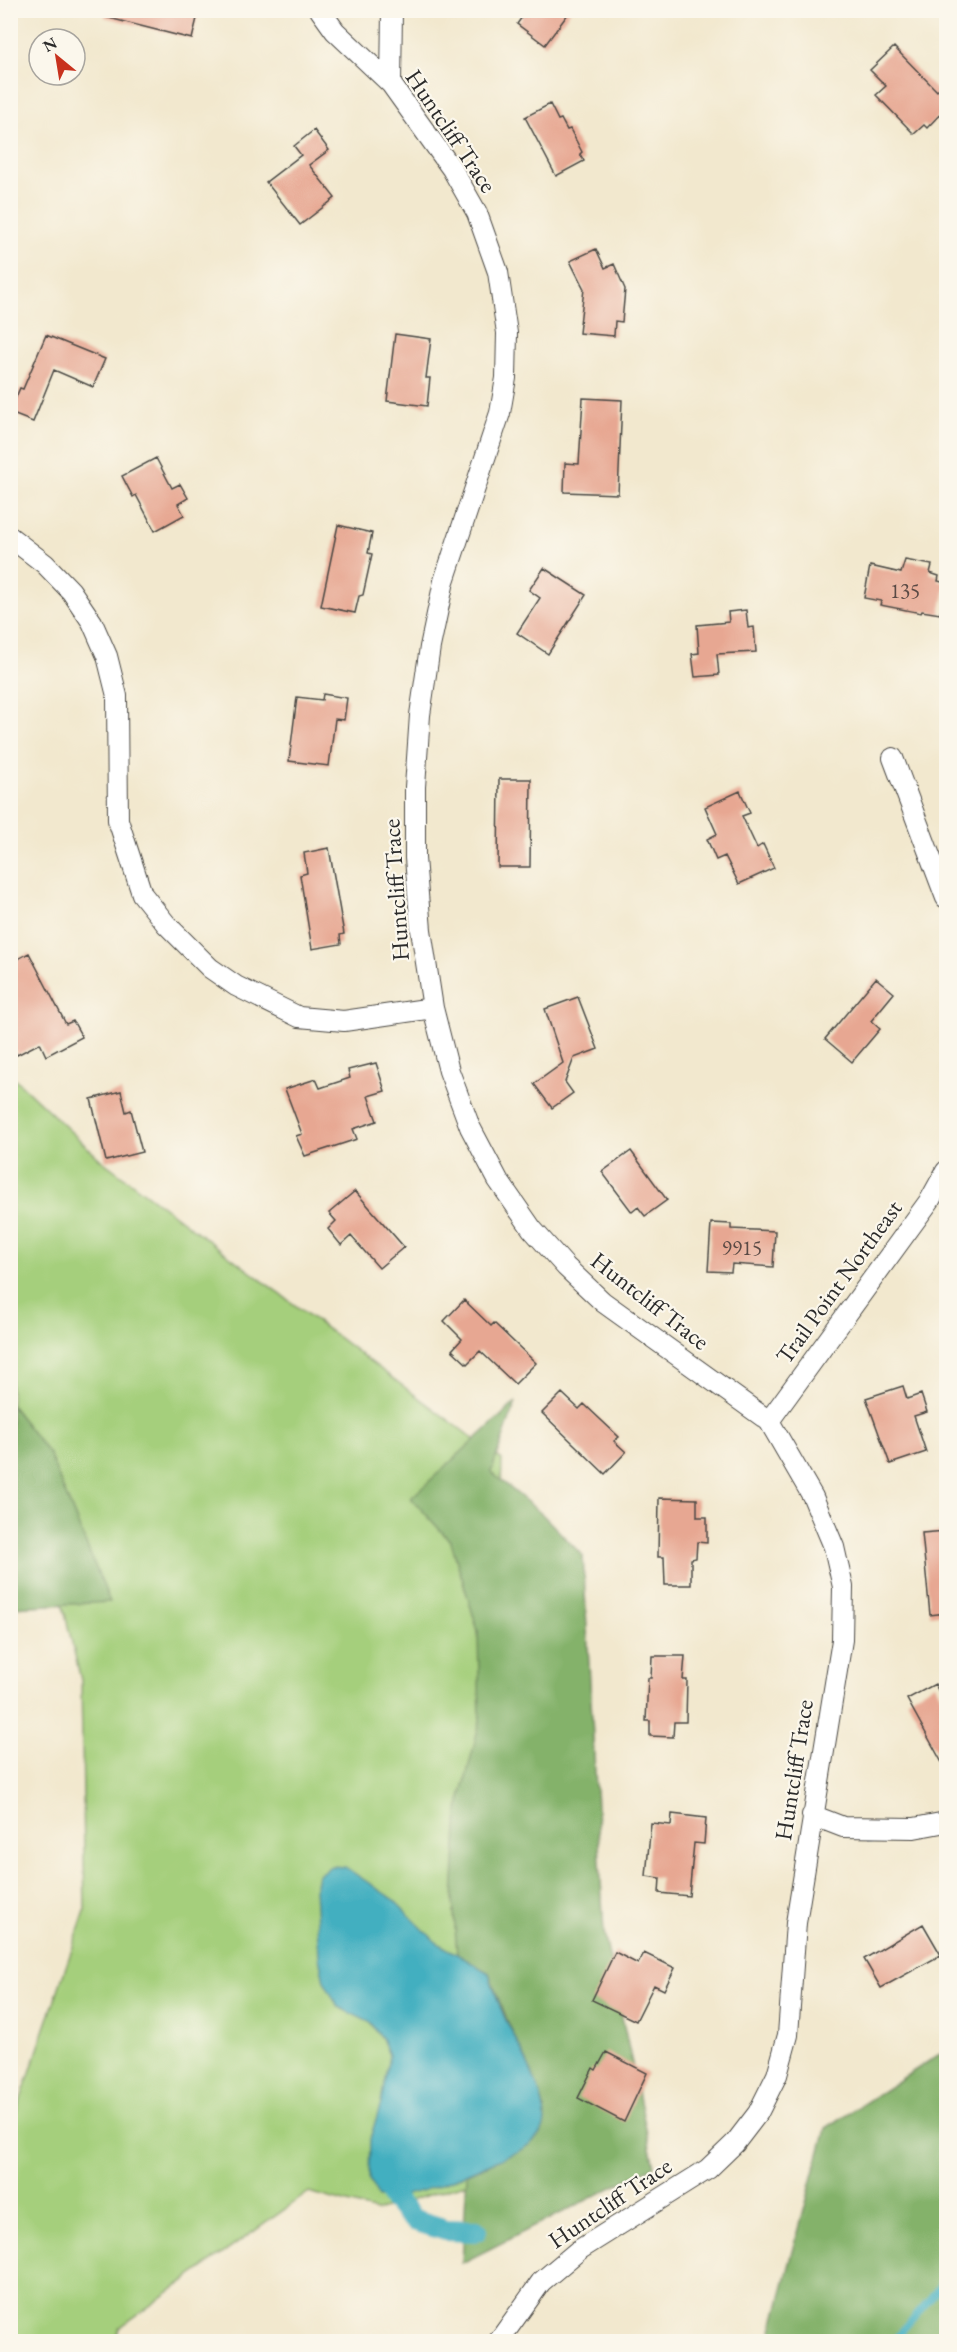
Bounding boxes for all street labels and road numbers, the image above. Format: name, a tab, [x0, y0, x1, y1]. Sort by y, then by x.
street label: Huntcliff Trace	[399, 63, 504, 198]
street label: Huntcliff Trace	[375, 818, 416, 962]
street label: Trail Point Northeast	[769, 1193, 909, 1370]
street label: Huntcliff Trace	[585, 1245, 716, 1357]
street label: Huntcliff Trace	[767, 1697, 820, 1843]
street label: Huntcliff Trace	[542, 2150, 677, 2255]

